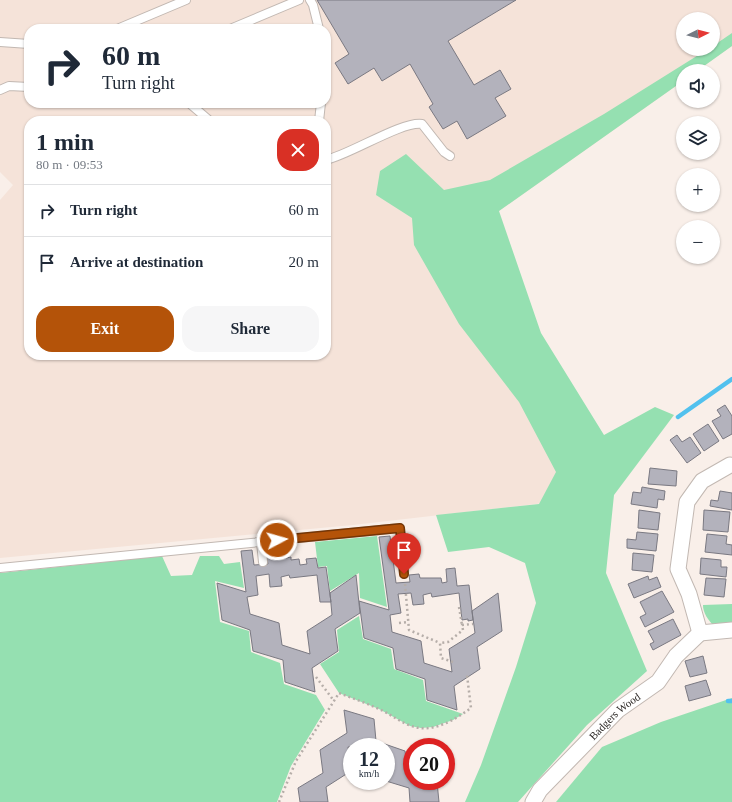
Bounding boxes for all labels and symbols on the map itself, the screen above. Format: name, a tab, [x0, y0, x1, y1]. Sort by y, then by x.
north arrow	[676, 12, 720, 56]
position arrow	[256, 519, 298, 561]
pin	[387, 533, 421, 574]
street label: Badgers Wood	[587, 690, 643, 742]
speed limit sign: 20	[403, 738, 455, 790]

